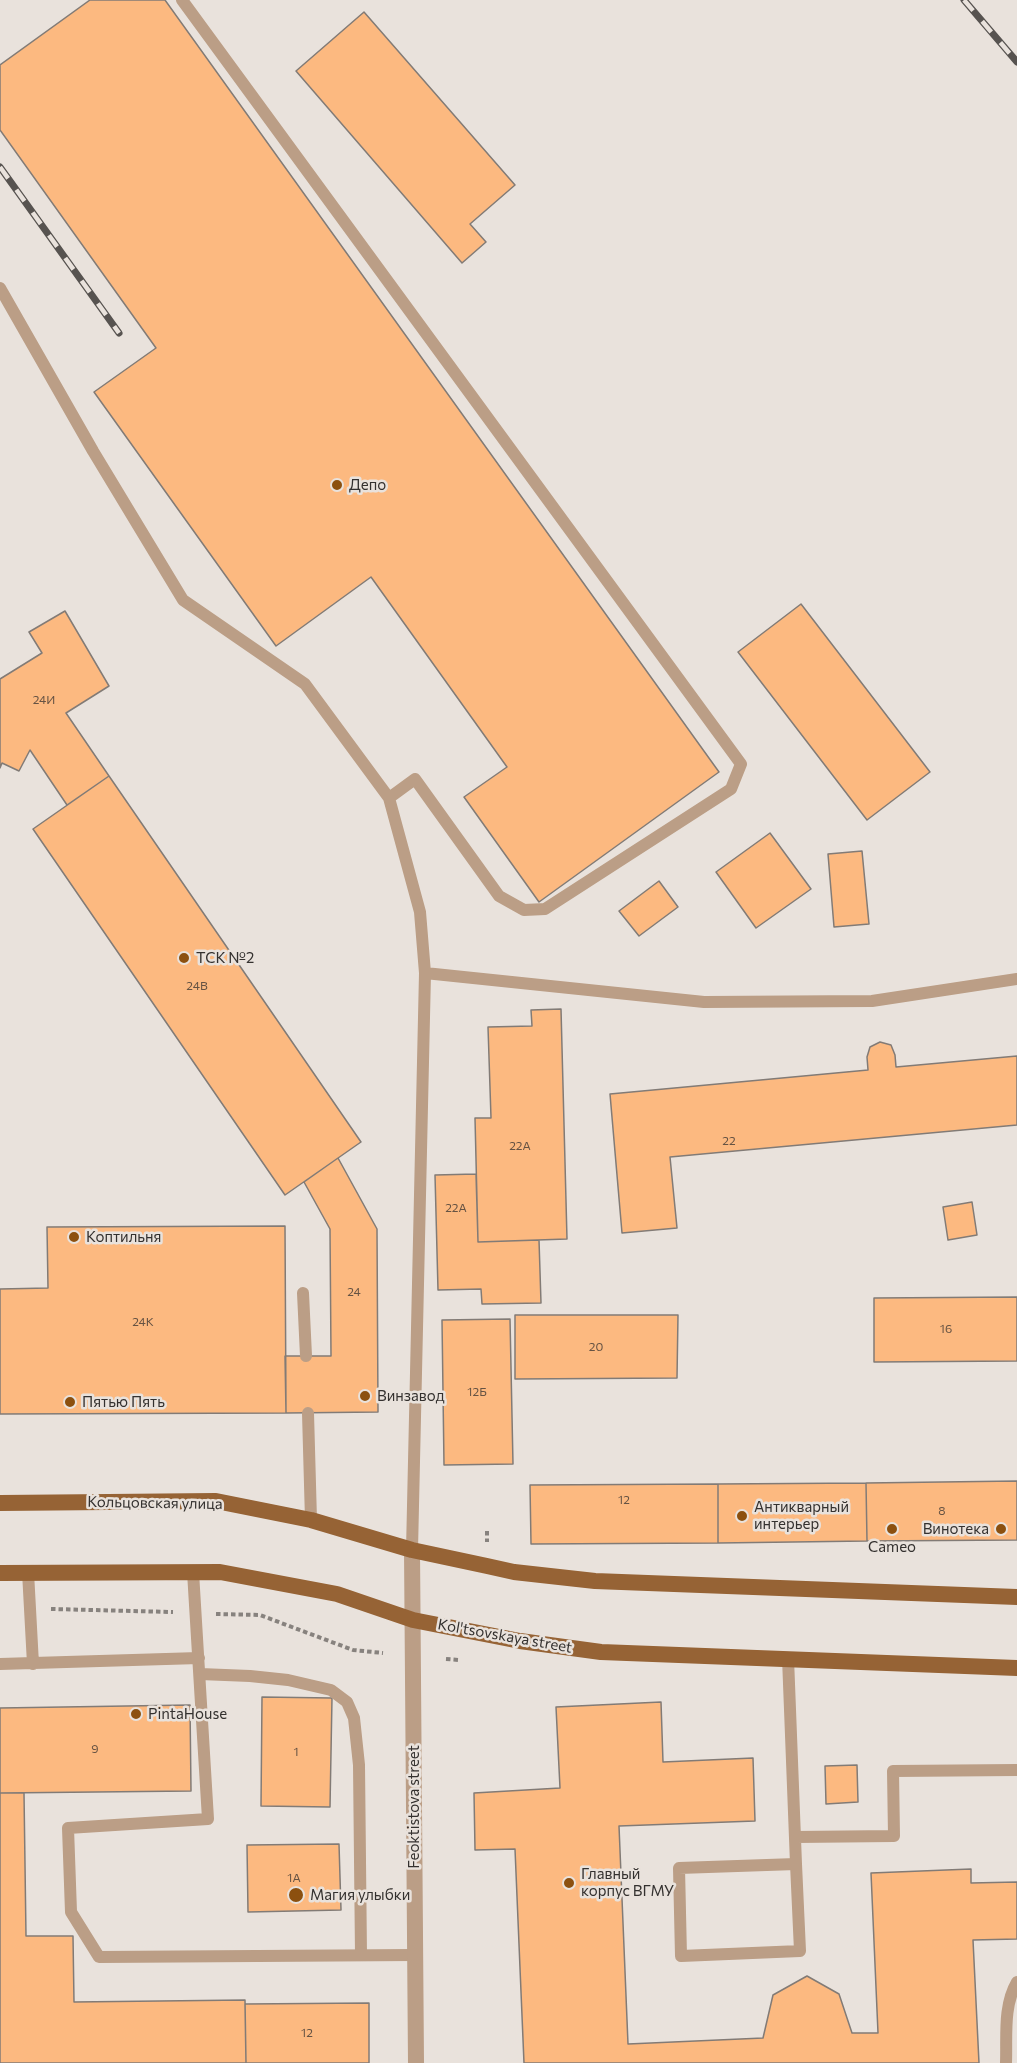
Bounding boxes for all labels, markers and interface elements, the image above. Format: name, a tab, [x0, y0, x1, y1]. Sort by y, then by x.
place label: Депо	[349, 476, 386, 494]
marker: Депо	[330, 478, 344, 492]
house number: 24И	[33, 693, 55, 707]
place label: ТСК №2	[196, 949, 254, 967]
marker: ТСК №2	[177, 951, 191, 965]
house number: 24В	[186, 979, 208, 993]
house number: 22	[722, 1134, 736, 1148]
house number: 22А	[509, 1139, 531, 1153]
house number: 22А	[445, 1201, 467, 1215]
place label: Коптильня	[86, 1228, 161, 1246]
marker: Коптильня	[67, 1230, 81, 1244]
house number: 24	[347, 1285, 361, 1299]
house number: 24К	[132, 1315, 154, 1329]
house number: 16	[940, 1322, 952, 1336]
house number: 20	[589, 1340, 603, 1354]
house number: 12Б	[467, 1385, 487, 1399]
place label: Винзавод	[377, 1387, 444, 1405]
marker: Винзавод	[358, 1389, 372, 1403]
place label: Пятью Пять	[82, 1393, 165, 1411]
marker: Пятью Пять	[63, 1395, 77, 1409]
street label: Кольцовская улица	[87, 1493, 223, 1513]
house number: 12	[618, 1493, 630, 1507]
place label: Антикварный интерьер	[754, 1498, 849, 1533]
house number: 8	[938, 1504, 946, 1518]
marker: Антикварный интерьер	[735, 1509, 749, 1523]
place label: Винотека	[923, 1520, 989, 1538]
marker: Cameo	[885, 1522, 899, 1536]
marker: Винотека	[994, 1522, 1008, 1536]
place label: Cameo	[868, 1538, 916, 1556]
street label: Kol'tsovskaya street	[436, 1615, 574, 1657]
place label: PintaHouse	[148, 1705, 227, 1723]
marker: PintaHouse	[129, 1707, 143, 1721]
house number: 9	[91, 1742, 99, 1756]
house number: 1	[293, 1745, 299, 1759]
street label: Feoktistova street	[405, 1745, 423, 1869]
place label: Главный корпус ВГМУ	[581, 1865, 674, 1900]
house number: 1А	[287, 1871, 301, 1885]
marker: Главный корпус ВГМУ	[562, 1876, 576, 1890]
marker: Магия улыбки	[287, 1886, 305, 1904]
place label: Магия улыбки	[310, 1886, 410, 1904]
house number: 12	[301, 2026, 313, 2040]

